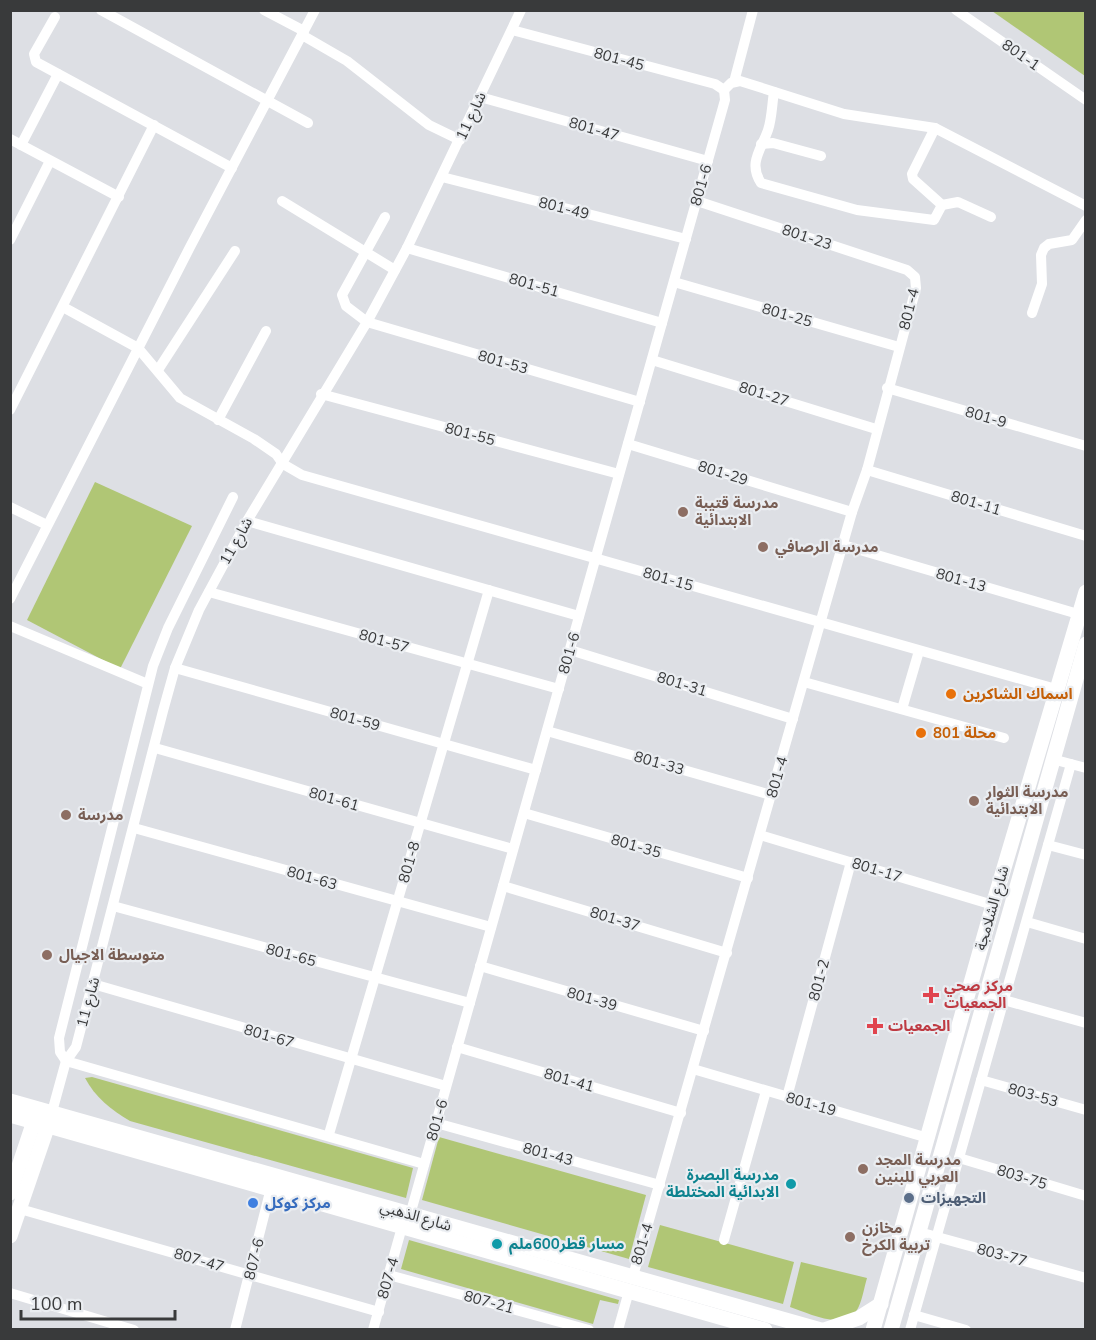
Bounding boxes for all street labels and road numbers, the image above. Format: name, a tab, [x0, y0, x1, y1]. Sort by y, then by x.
street label: 801-1	[998, 35, 1044, 75]
street label: 801-45	[592, 43, 646, 75]
street label: شارع 11	[451, 88, 493, 144]
street label: 801-47	[567, 112, 621, 146]
street label: 801-6	[686, 162, 716, 208]
street label: 801-49	[537, 192, 591, 224]
street label: 801-23	[779, 220, 835, 254]
street label: 801-51	[507, 268, 561, 302]
street label: 801-4	[894, 286, 924, 332]
street label: 801-25	[760, 298, 814, 332]
street label: 801-53	[476, 345, 530, 379]
street label: 801-27	[737, 377, 791, 411]
street label: 801-9	[963, 402, 1009, 432]
street label: 801-55	[443, 418, 497, 450]
street label: 801-29	[696, 456, 750, 490]
street label: 801-11	[949, 486, 1003, 520]
street label: شارع 11	[215, 514, 259, 569]
street label: 801-15	[641, 562, 695, 596]
street label: 801-13	[934, 563, 988, 597]
street label: 801-57	[357, 624, 411, 658]
street label: 801-6	[554, 630, 584, 676]
street label: 801-31	[655, 667, 709, 701]
street label: 801-59	[328, 702, 382, 736]
street label: 801-33	[632, 746, 686, 780]
street label: 801-4	[762, 754, 792, 800]
street label: 801-61	[307, 782, 361, 816]
street label: 801-35	[609, 829, 663, 863]
street label: 801-8	[394, 839, 424, 885]
street label: 801-17	[850, 853, 904, 887]
street label: 801-63	[285, 861, 339, 895]
street label: شارع الشلامجة	[970, 863, 1016, 953]
street label: 801-37	[588, 902, 642, 936]
street label: 801-65	[264, 939, 318, 971]
street label: 801-2	[804, 957, 834, 1003]
street label: شارع 11	[72, 974, 106, 1030]
street label: 801-39	[565, 982, 619, 1016]
street label: 801-67	[242, 1019, 296, 1053]
street label: 801-41	[542, 1063, 596, 1097]
street label: 803-53	[1006, 1078, 1060, 1112]
street label: 801-19	[784, 1087, 838, 1121]
street label: 801-6	[422, 1097, 452, 1143]
street label: 801-43	[521, 1138, 575, 1170]
street label: 803-75	[995, 1160, 1049, 1194]
street label: شارع الذهبي	[377, 1196, 454, 1238]
street label: 801-4	[626, 1221, 658, 1267]
street label: 807-6	[239, 1236, 269, 1282]
street label: 803-77	[975, 1239, 1029, 1271]
street label: 807-47	[172, 1243, 226, 1277]
street label: 807-4	[373, 1255, 403, 1301]
street label: 807-21	[462, 1286, 516, 1318]

